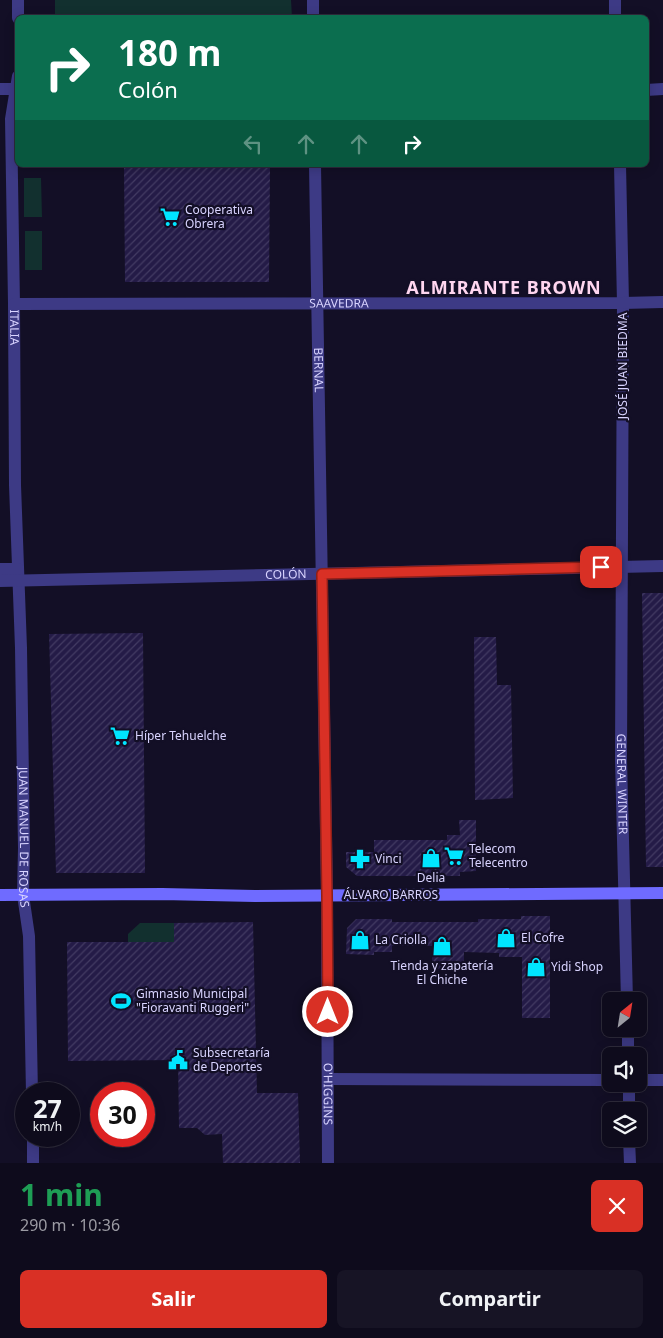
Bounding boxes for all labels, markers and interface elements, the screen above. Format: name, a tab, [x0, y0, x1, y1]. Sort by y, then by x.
text: 180 m	[118, 29, 221, 76]
icon: right	[35, 35, 100, 100]
text: Colón	[118, 74, 178, 104]
icon: left	[239, 130, 267, 158]
icon: ahead	[292, 130, 320, 158]
icon: ahead	[345, 130, 373, 158]
icon: right	[398, 130, 426, 158]
place label: Cooperativa Obrera	[185, 201, 253, 232]
supermarket icon: Cooperativa Obrera	[159, 206, 181, 228]
district label: ALMIRANTE BROWN	[406, 275, 602, 299]
street label: SAAVEDRA	[309, 294, 369, 312]
street label: ITALIA	[6, 310, 23, 346]
street label: JOSÉ JUAN BIEDMA	[614, 312, 631, 420]
street label: BERNAL	[310, 347, 328, 393]
pin	[580, 546, 622, 588]
icon: arrive	[587, 553, 615, 581]
street label: COLÓN	[265, 565, 307, 583]
supermarket icon: Híper Tehuelche	[109, 725, 131, 747]
place label: Híper Tehuelche	[135, 727, 227, 744]
street label: GENERAL WINTER	[613, 733, 632, 835]
street label: JUAN MANUEL DE ROSAS	[15, 766, 34, 909]
place label: Telecom Telecentro	[469, 840, 528, 871]
supermarket icon: Telecom Telecentro	[443, 845, 465, 867]
shop icon: Delia	[420, 847, 442, 869]
pharmacy icon: Vinci	[349, 848, 371, 870]
place label: Vinci	[375, 850, 402, 867]
place label: Delia	[417, 869, 445, 886]
street label: ÁLVARO BARROS	[344, 886, 439, 903]
shop icon: El Cofre	[495, 927, 517, 949]
shop icon: La Criolla	[349, 929, 371, 951]
place label: El Cofre	[521, 929, 565, 946]
place label: La Criolla	[375, 931, 427, 948]
shop icon: Tienda y zapatería El Chiche	[431, 935, 453, 957]
shop icon: Yidi Shop	[525, 956, 547, 978]
place label: Tienda y zapatería El Chiche	[391, 957, 493, 988]
place label: Yidi Shop	[551, 958, 603, 975]
place label: Gimnasio Municipal "Fioravanti Ruggeri"	[136, 985, 249, 1016]
position arrow	[301, 985, 353, 1037]
sports icon: Gimnasio Municipal "Fioravanti Ruggeri"	[110, 990, 132, 1012]
north arrow	[602, 992, 648, 1038]
map controls	[602, 992, 647, 1147]
place label: Subsecretaría de Deportes	[193, 1044, 270, 1075]
button: sound	[602, 1047, 647, 1092]
public building icon: Subsecretaría de Deportes	[167, 1049, 189, 1071]
street label: O'HIGGINS	[320, 1063, 337, 1126]
speed limit sign: 30	[90, 1082, 155, 1147]
text: 27	[33, 1091, 62, 1125]
button: layers	[602, 1102, 647, 1147]
text: km/h	[33, 1118, 62, 1135]
text: 1 min	[20, 1174, 103, 1215]
button: close	[591, 1180, 643, 1232]
text: 290 m · 10:36	[20, 1214, 120, 1236]
button: Salir	[20, 1270, 327, 1328]
button: Compartir	[337, 1270, 643, 1328]

